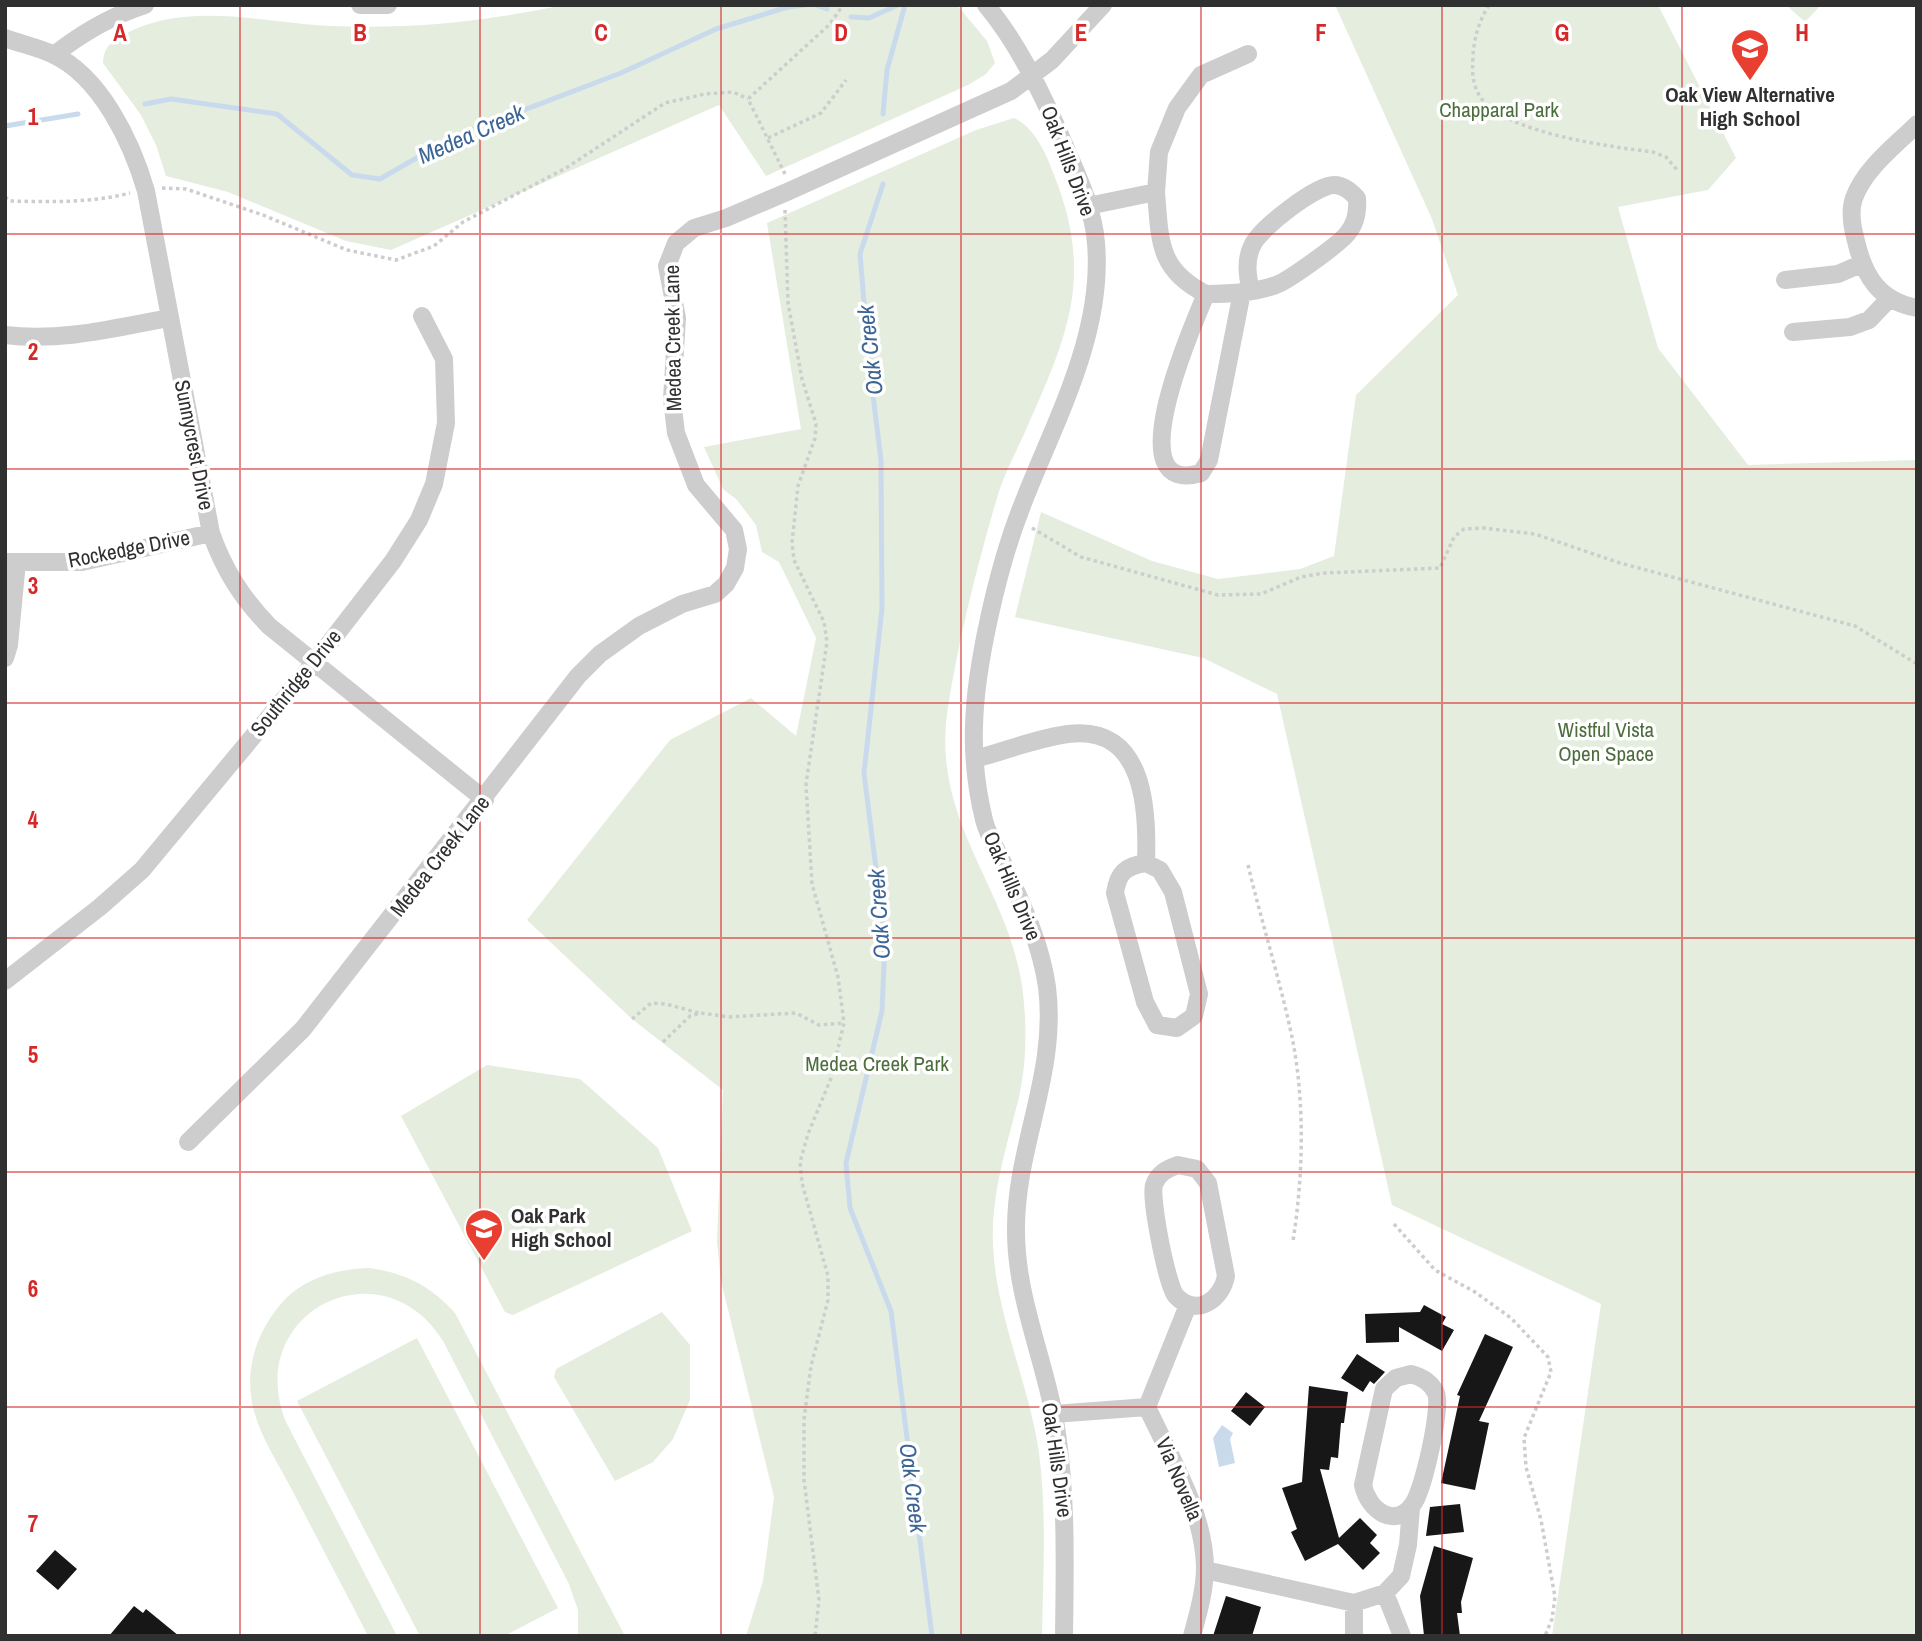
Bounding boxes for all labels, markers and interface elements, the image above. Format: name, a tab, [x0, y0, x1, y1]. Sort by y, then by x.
text: A	[113, 17, 127, 48]
text: B	[353, 17, 367, 48]
text: C	[594, 17, 608, 48]
text: D	[834, 17, 848, 48]
text: E	[1075, 17, 1087, 48]
text: F	[1315, 17, 1327, 48]
text: G	[1555, 17, 1569, 48]
text: H	[1795, 17, 1809, 48]
school or university icon: Oak View Alternative High School	[1729, 27, 1771, 82]
place label: Oak View Alternative High School	[1665, 80, 1835, 133]
park label: Chapparal Park	[1439, 95, 1559, 124]
water label: Medea Creek	[413, 96, 530, 171]
text: 1	[28, 101, 39, 132]
street label: Oak Hills Drive	[1034, 102, 1103, 220]
street label: Medea Creek Lane	[657, 265, 688, 411]
water label: Oak Creek	[849, 302, 890, 396]
text: 2	[28, 336, 38, 367]
street label: Sunnycrest Drive	[168, 377, 221, 512]
street label: Rockedge Drive	[66, 522, 192, 575]
text: 3	[28, 570, 38, 601]
street label: Southridge Drive	[243, 623, 348, 742]
park label: Wistful Vista Open Space	[1558, 715, 1655, 768]
street label: Medea Creek Lane	[383, 789, 496, 922]
text: 4	[28, 804, 39, 835]
street label: Oak Hills Drive	[976, 827, 1048, 945]
water label: Oak Creek	[860, 866, 897, 960]
text: 5	[28, 1039, 38, 1070]
park label: Medea Creek Park	[805, 1049, 949, 1078]
place label: Oak Park High School	[511, 1201, 611, 1254]
school or university icon: Oak Park High School	[463, 1207, 505, 1262]
text: 6	[28, 1273, 38, 1304]
street label: Oak Hills Drive	[1035, 1401, 1080, 1519]
street label: Via Novella	[1149, 1433, 1210, 1525]
water label: Oak Creek	[893, 1441, 935, 1536]
text: 7	[28, 1508, 38, 1539]

